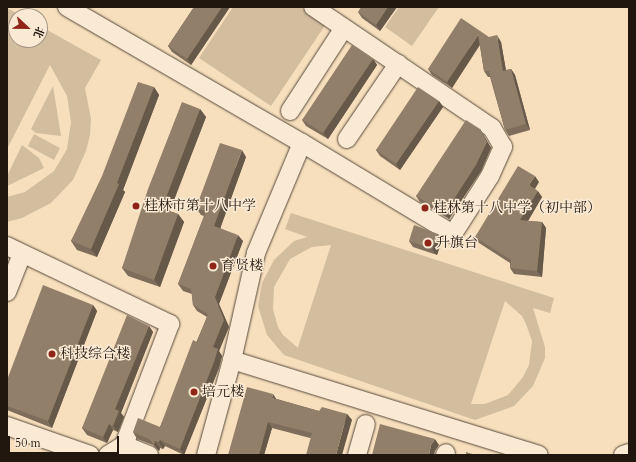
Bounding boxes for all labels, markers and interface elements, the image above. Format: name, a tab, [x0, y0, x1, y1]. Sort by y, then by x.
north arrow	[8, 8, 48, 48]
text: 北	[30, 24, 48, 40]
place label: 桂林市第十八中学	[144, 198, 256, 214]
place label: 桂林第十八中学（初中部）	[433, 200, 601, 216]
marker: 桂林市第十八中学	[131, 201, 141, 211]
marker: 桂林第十八中学（初中部）	[420, 203, 430, 213]
place label: 升旗台	[436, 235, 478, 251]
marker: 升旗台	[423, 238, 433, 248]
place label: 育贤楼	[221, 258, 263, 274]
marker: 育贤楼	[208, 261, 218, 271]
place label: 科技综合楼	[60, 346, 130, 362]
marker: 科技综合楼	[47, 349, 57, 359]
place label: 培元楼	[202, 384, 244, 400]
marker: 培元楼	[189, 387, 199, 397]
scale bar	[10, 428, 121, 454]
text: 50 m	[15, 435, 41, 451]

